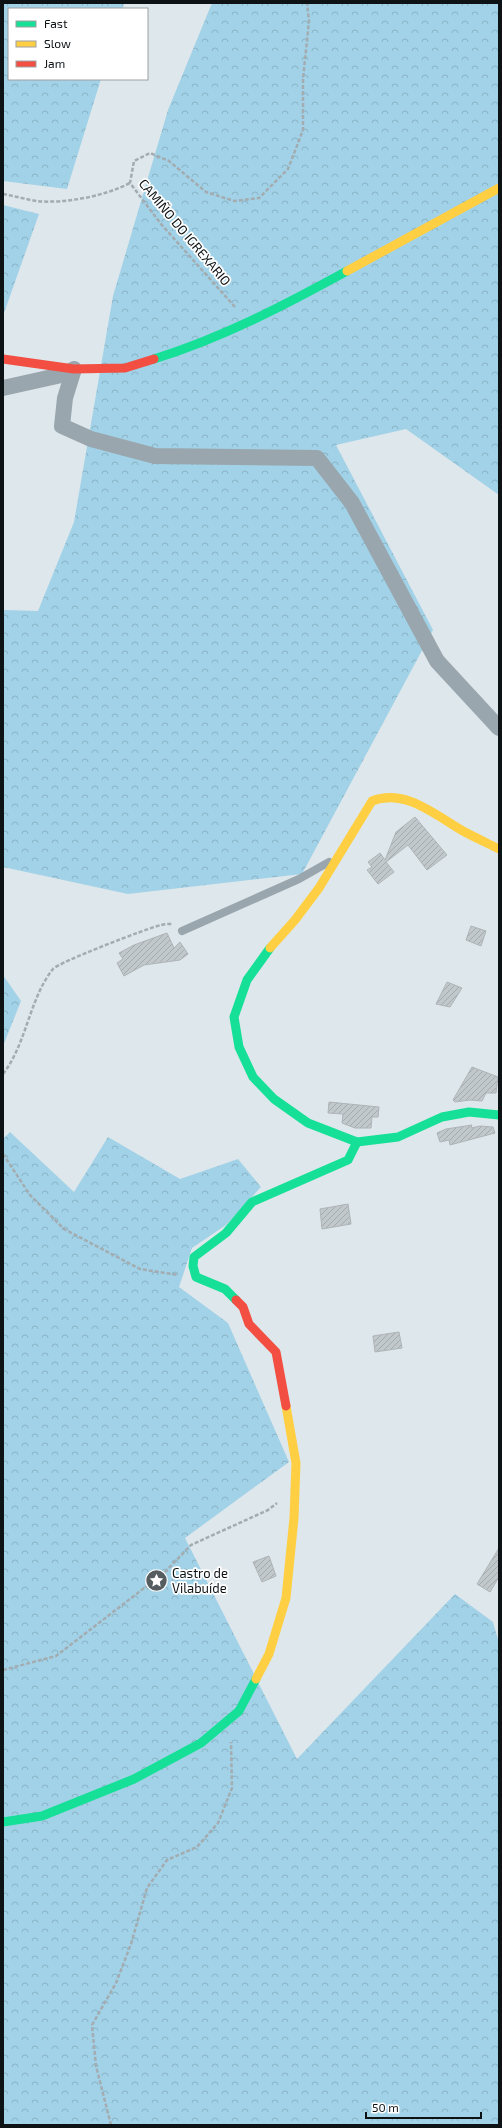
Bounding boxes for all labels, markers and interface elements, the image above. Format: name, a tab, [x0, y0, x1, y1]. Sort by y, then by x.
legend	[8, 8, 148, 80]
text: Fast	[44, 16, 68, 30]
text: Slow	[44, 36, 71, 50]
text: Jam	[44, 56, 65, 70]
street label: CAMIÑO DO IGREXARIO	[136, 175, 234, 289]
place label: Castro de Vilabuíde	[172, 1565, 228, 1596]
place icon: Castro de Vilabuíde	[143, 1567, 169, 1593]
scale bar	[366, 2094, 481, 2120]
text: 50 m	[372, 2100, 399, 2114]

